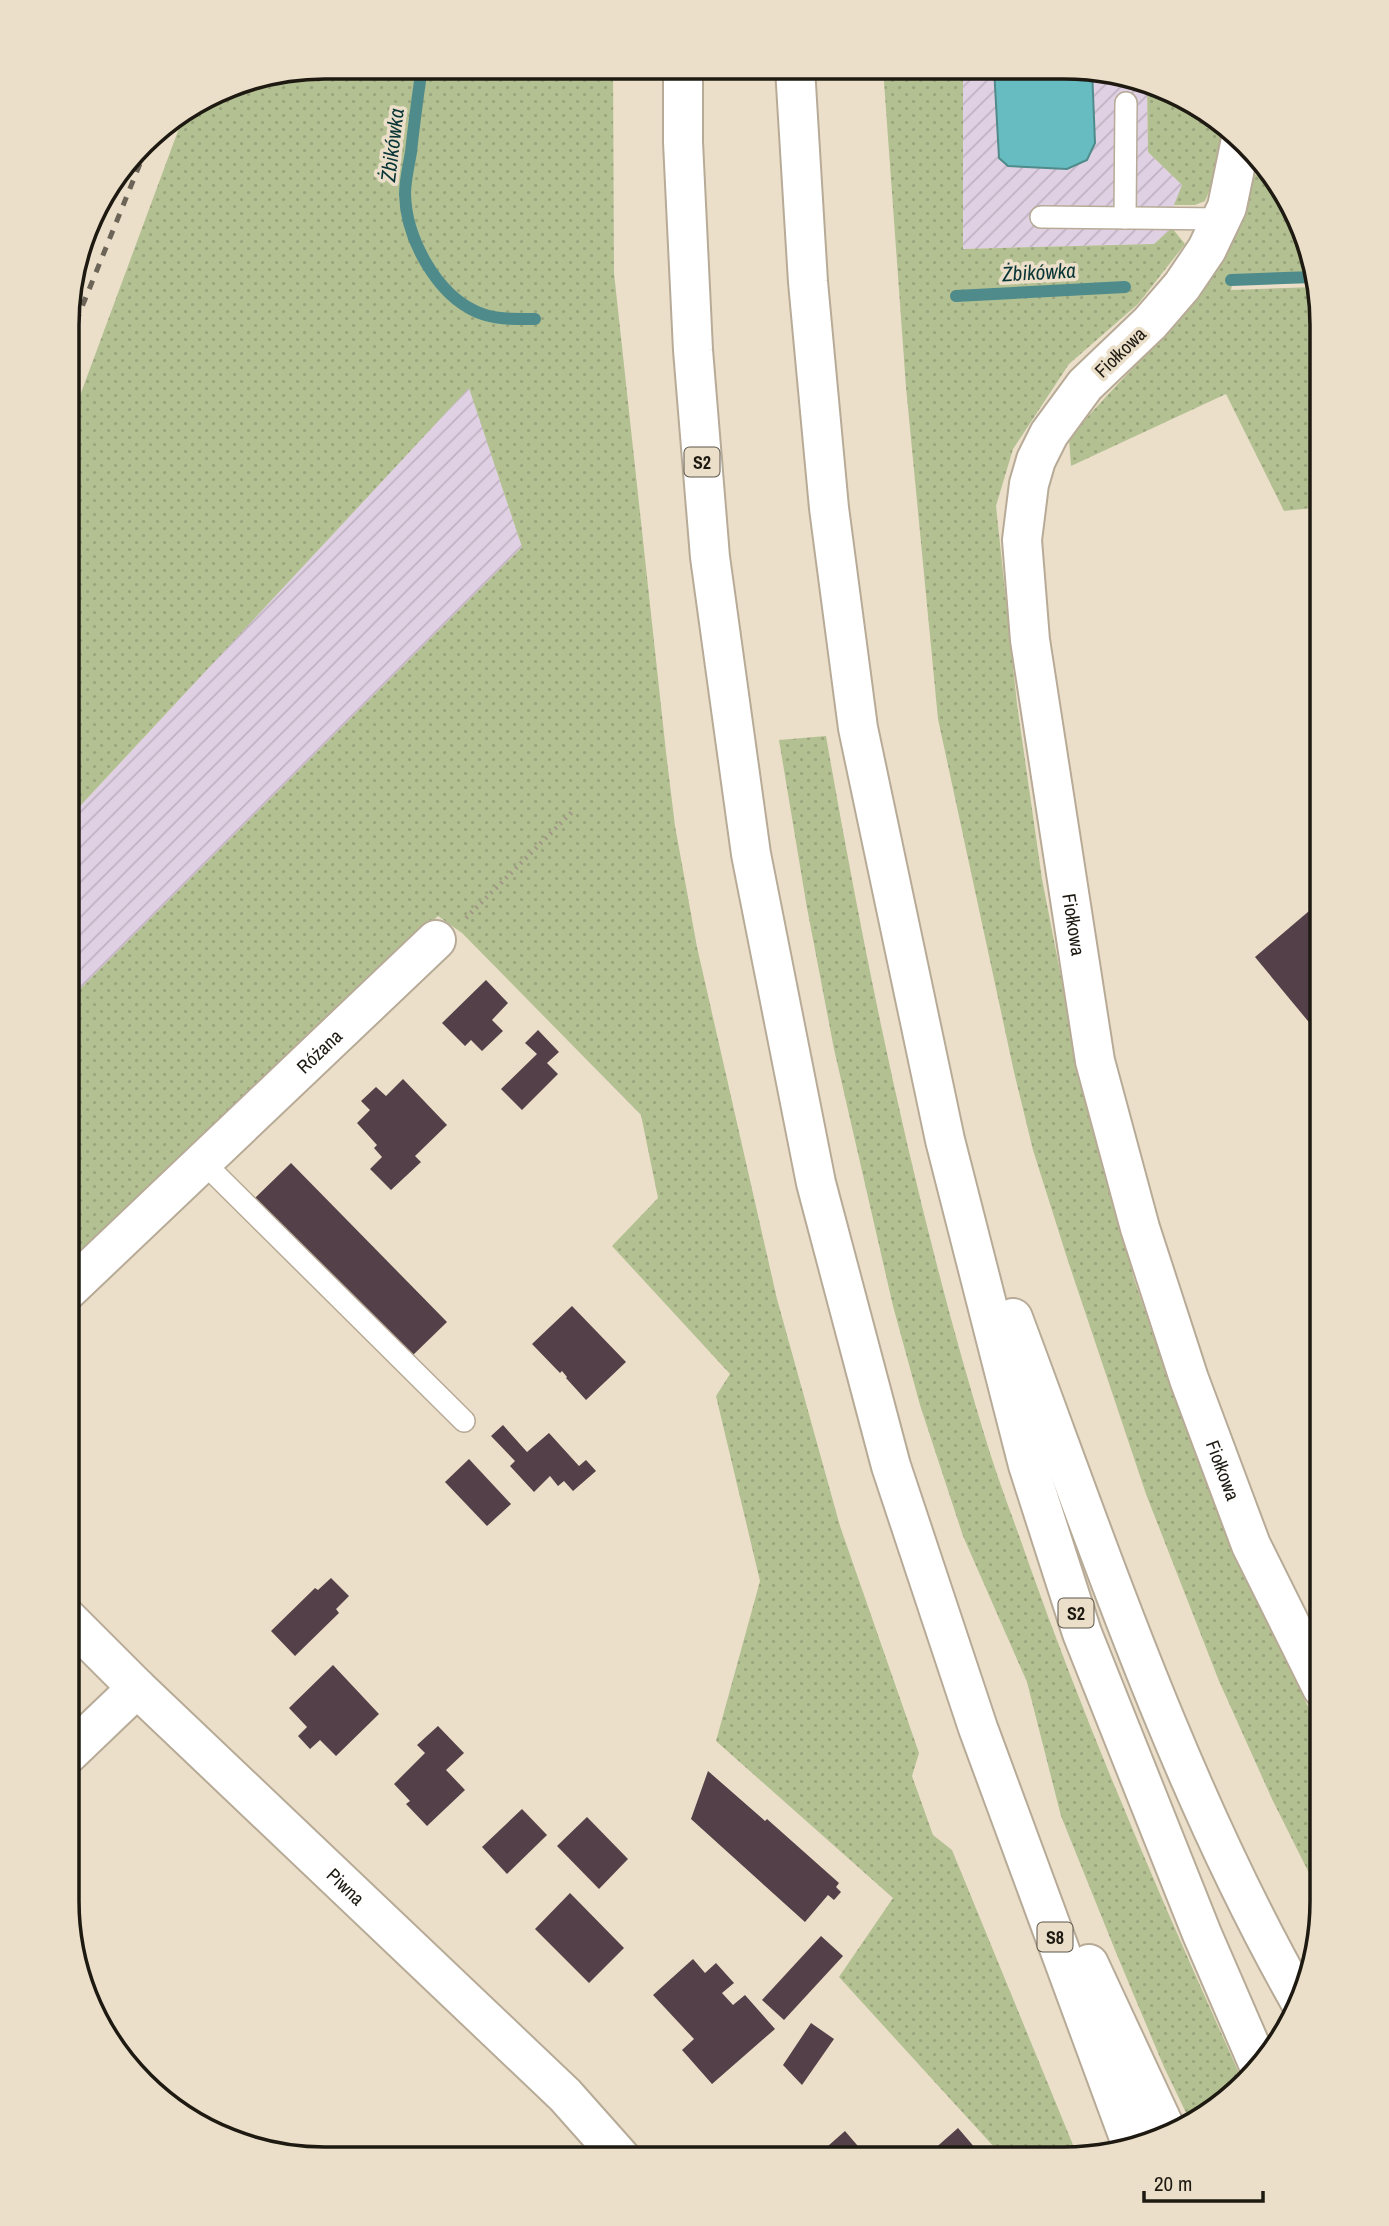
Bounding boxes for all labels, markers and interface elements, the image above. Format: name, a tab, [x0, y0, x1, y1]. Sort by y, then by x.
water label: Żbikówka	[373, 107, 411, 184]
water label: Żbikówka	[1000, 256, 1077, 288]
street label: Fiołkowa	[1089, 321, 1152, 383]
road number: S2	[684, 448, 720, 476]
street label: Fiołkowa	[1056, 892, 1092, 958]
street label: Różana	[291, 1023, 348, 1079]
street label: Fiołkowa	[1200, 1436, 1246, 1504]
road number: S2	[1058, 1598, 1094, 1628]
street label: Piwna	[321, 1862, 371, 1911]
road number: S8	[1038, 1923, 1072, 1952]
scale bar	[1144, 2160, 1263, 2204]
text: 20 m	[1154, 2169, 1192, 2198]

